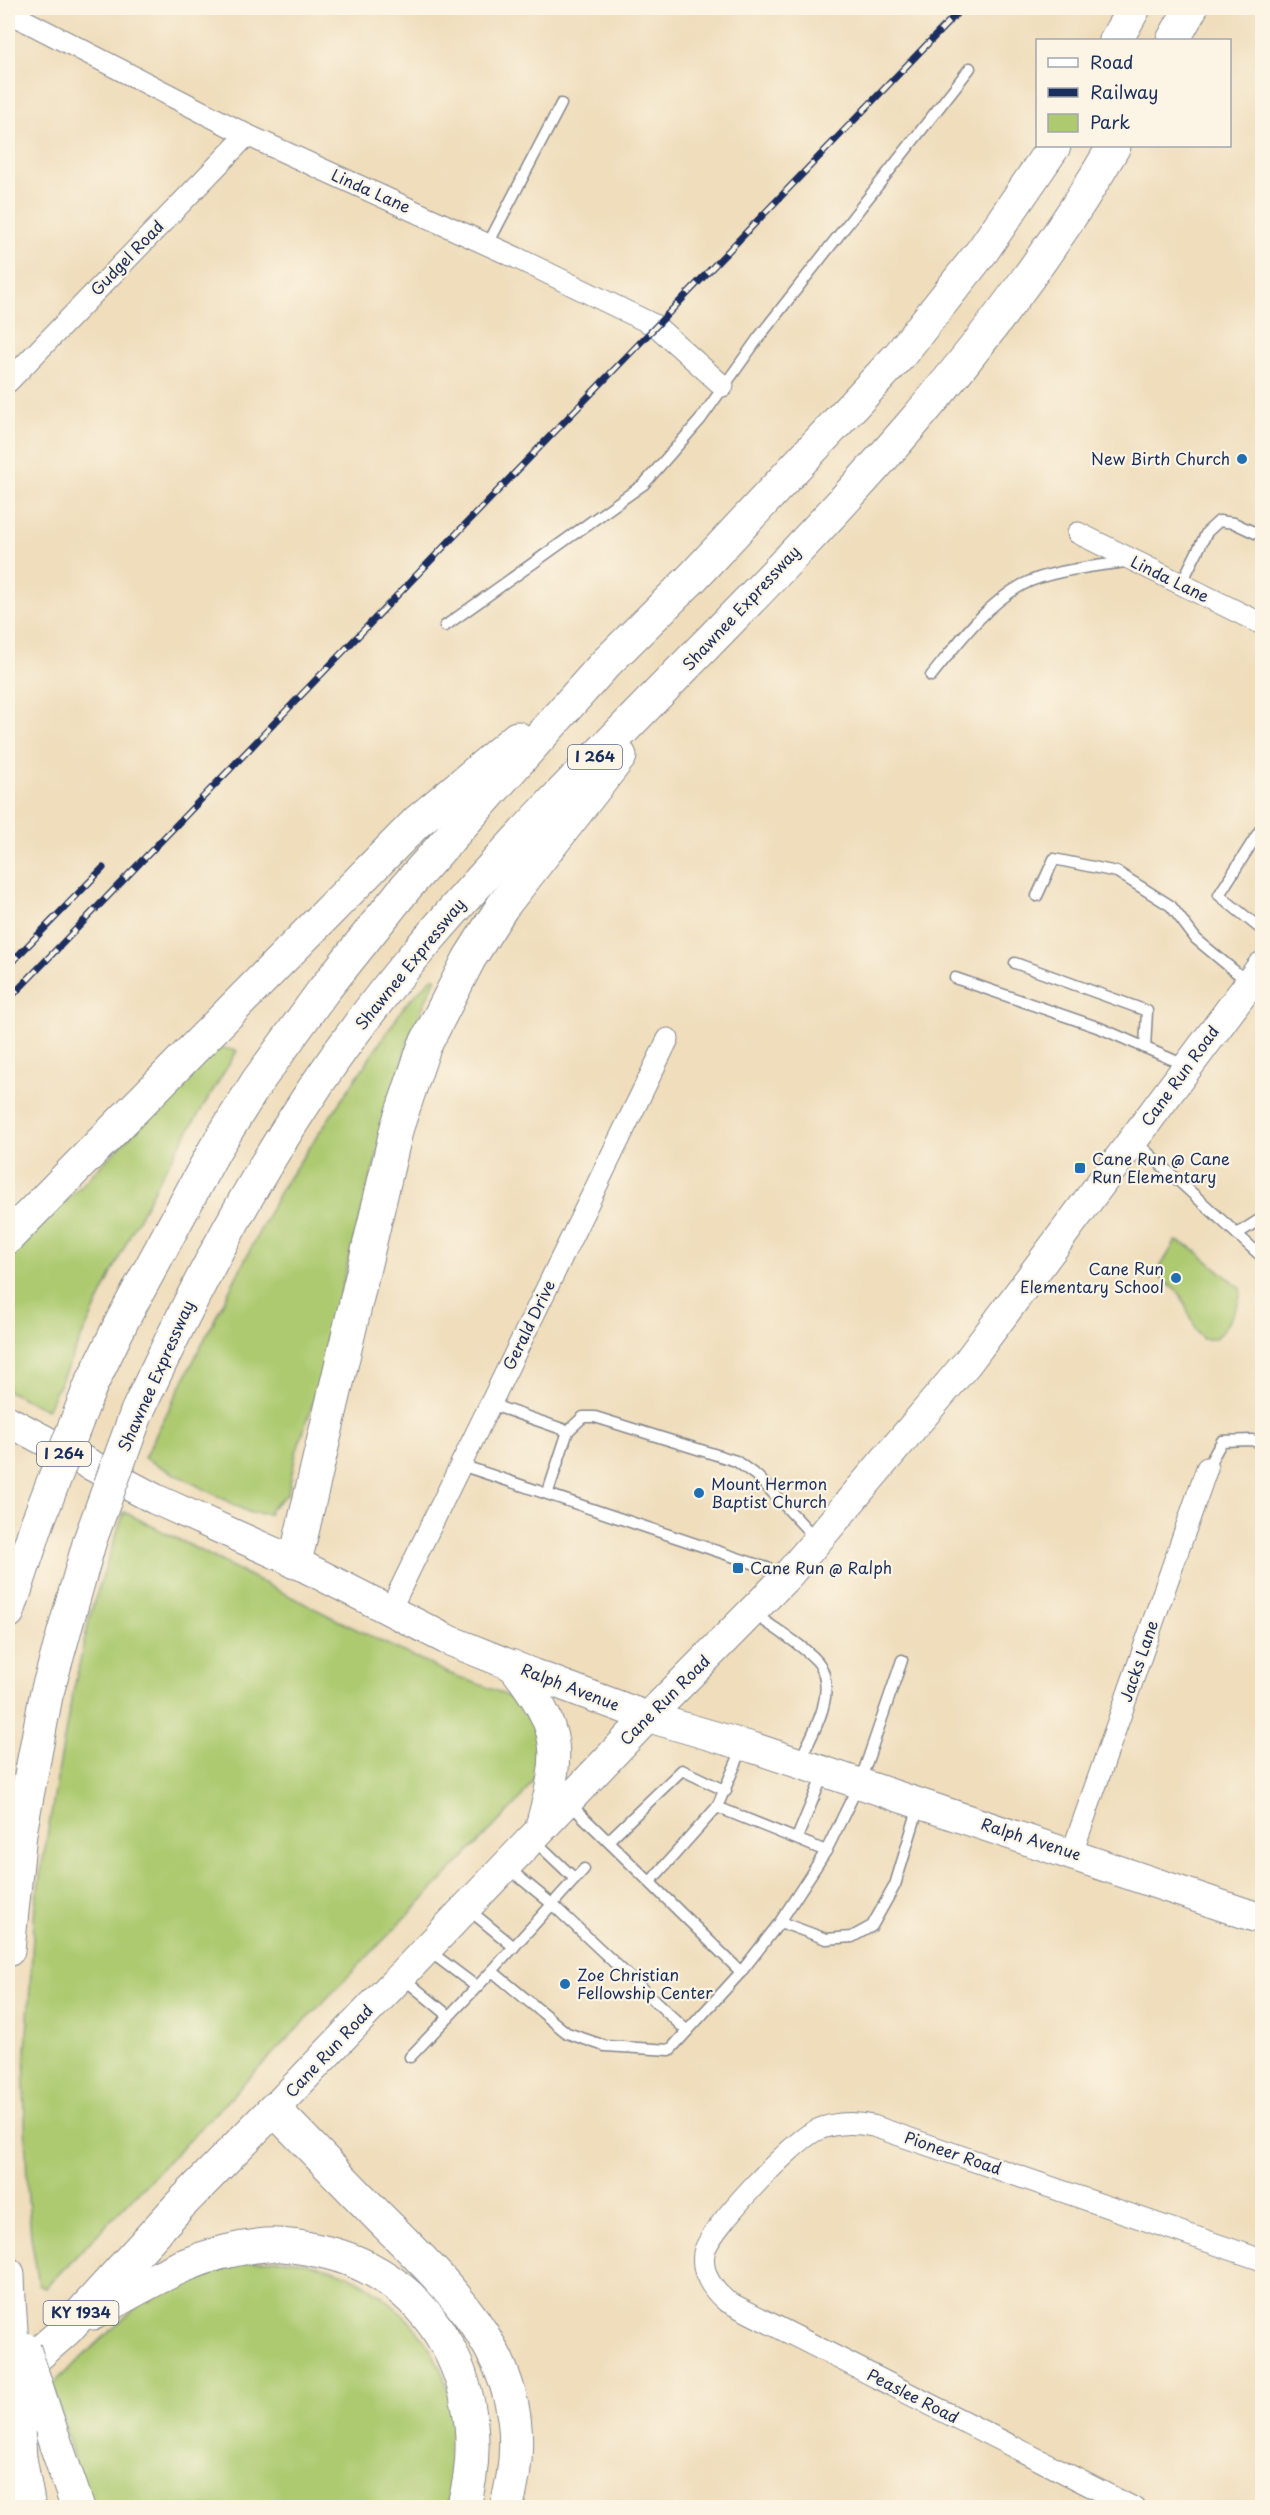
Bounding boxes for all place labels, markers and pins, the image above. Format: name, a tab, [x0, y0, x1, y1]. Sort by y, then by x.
place label: New Birth Church	[1091, 446, 1230, 470]
marker: New Birth Church	[1235, 452, 1249, 466]
place label: Cane Run @ Cane Run Elementary	[1092, 1146, 1230, 1188]
marker: Cane Run @ Cane Run Elementary	[1073, 1161, 1087, 1175]
place label: Cane Run Elementary School	[1020, 1256, 1164, 1298]
marker: Cane Run Elementary School	[1169, 1271, 1183, 1285]
place label: Mount Hermon Baptist Church	[711, 1471, 828, 1513]
marker: Mount Hermon Baptist Church	[692, 1486, 706, 1500]
place label: Cane Run @ Ralph	[750, 1555, 892, 1579]
marker: Cane Run @ Ralph	[731, 1561, 745, 1575]
place label: Zoe Christian Fellowship Center	[577, 1962, 713, 2004]
marker: Zoe Christian Fellowship Center	[558, 1977, 572, 1991]

